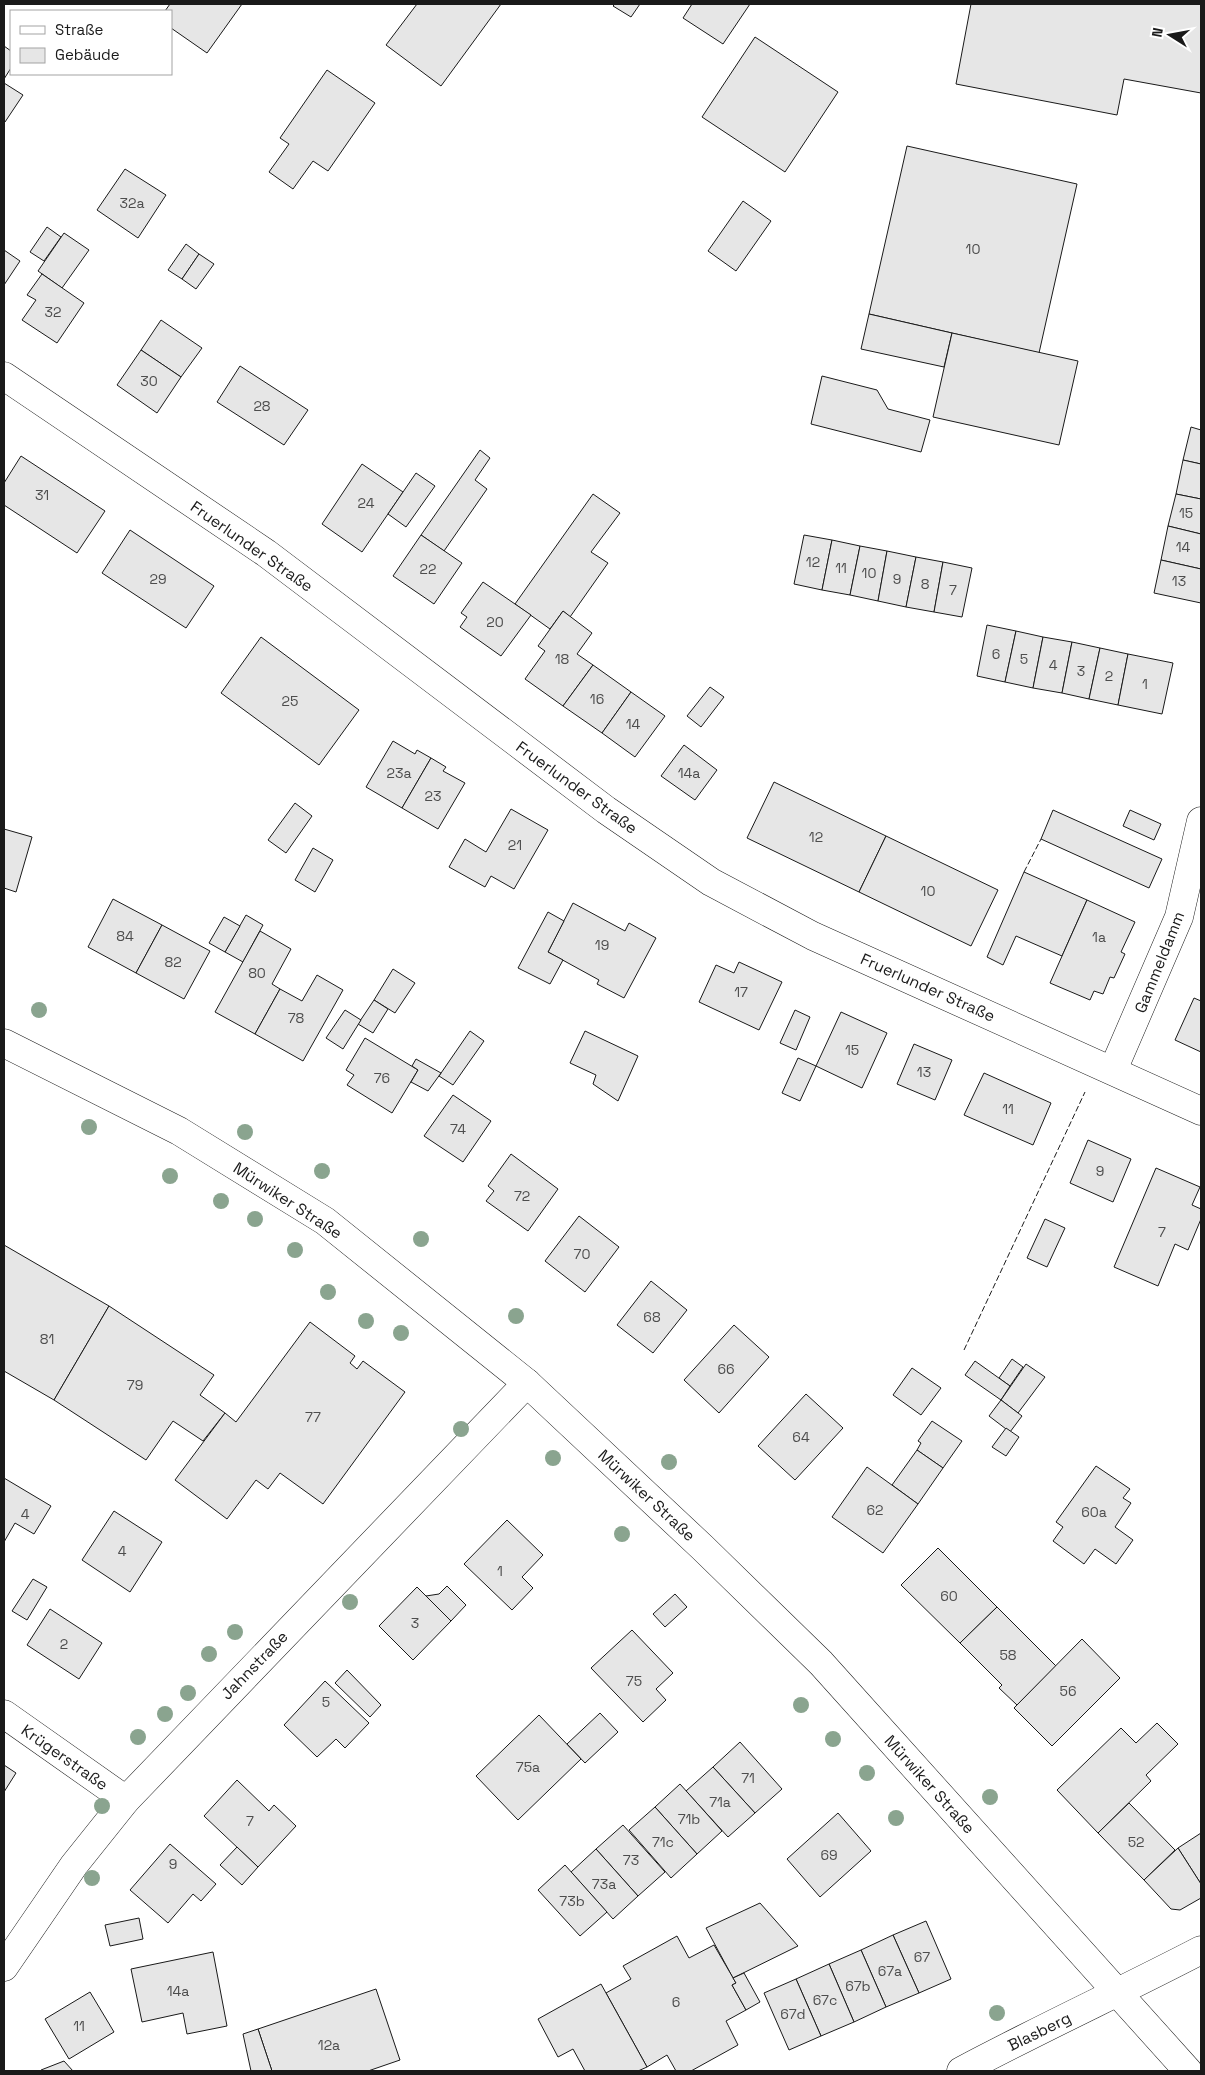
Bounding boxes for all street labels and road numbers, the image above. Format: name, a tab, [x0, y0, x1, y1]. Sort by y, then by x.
street label: Fruerlunder Straße	[186, 496, 317, 597]
street label: Fruerlunder Straße	[512, 736, 642, 839]
street label: Gammeldamm	[1130, 908, 1189, 1016]
street label: Fruerlunder Straße	[857, 948, 998, 1027]
street label: Mürwiker Straße	[229, 1157, 346, 1243]
street label: Mürwiker Straße	[593, 1445, 700, 1546]
street label: Jahnstraße	[216, 1626, 292, 1704]
street label: Krügerstraße	[17, 1720, 112, 1795]
street label: Mürwiker Straße	[880, 1731, 980, 1838]
street label: Blasberg	[1004, 2007, 1074, 2056]

